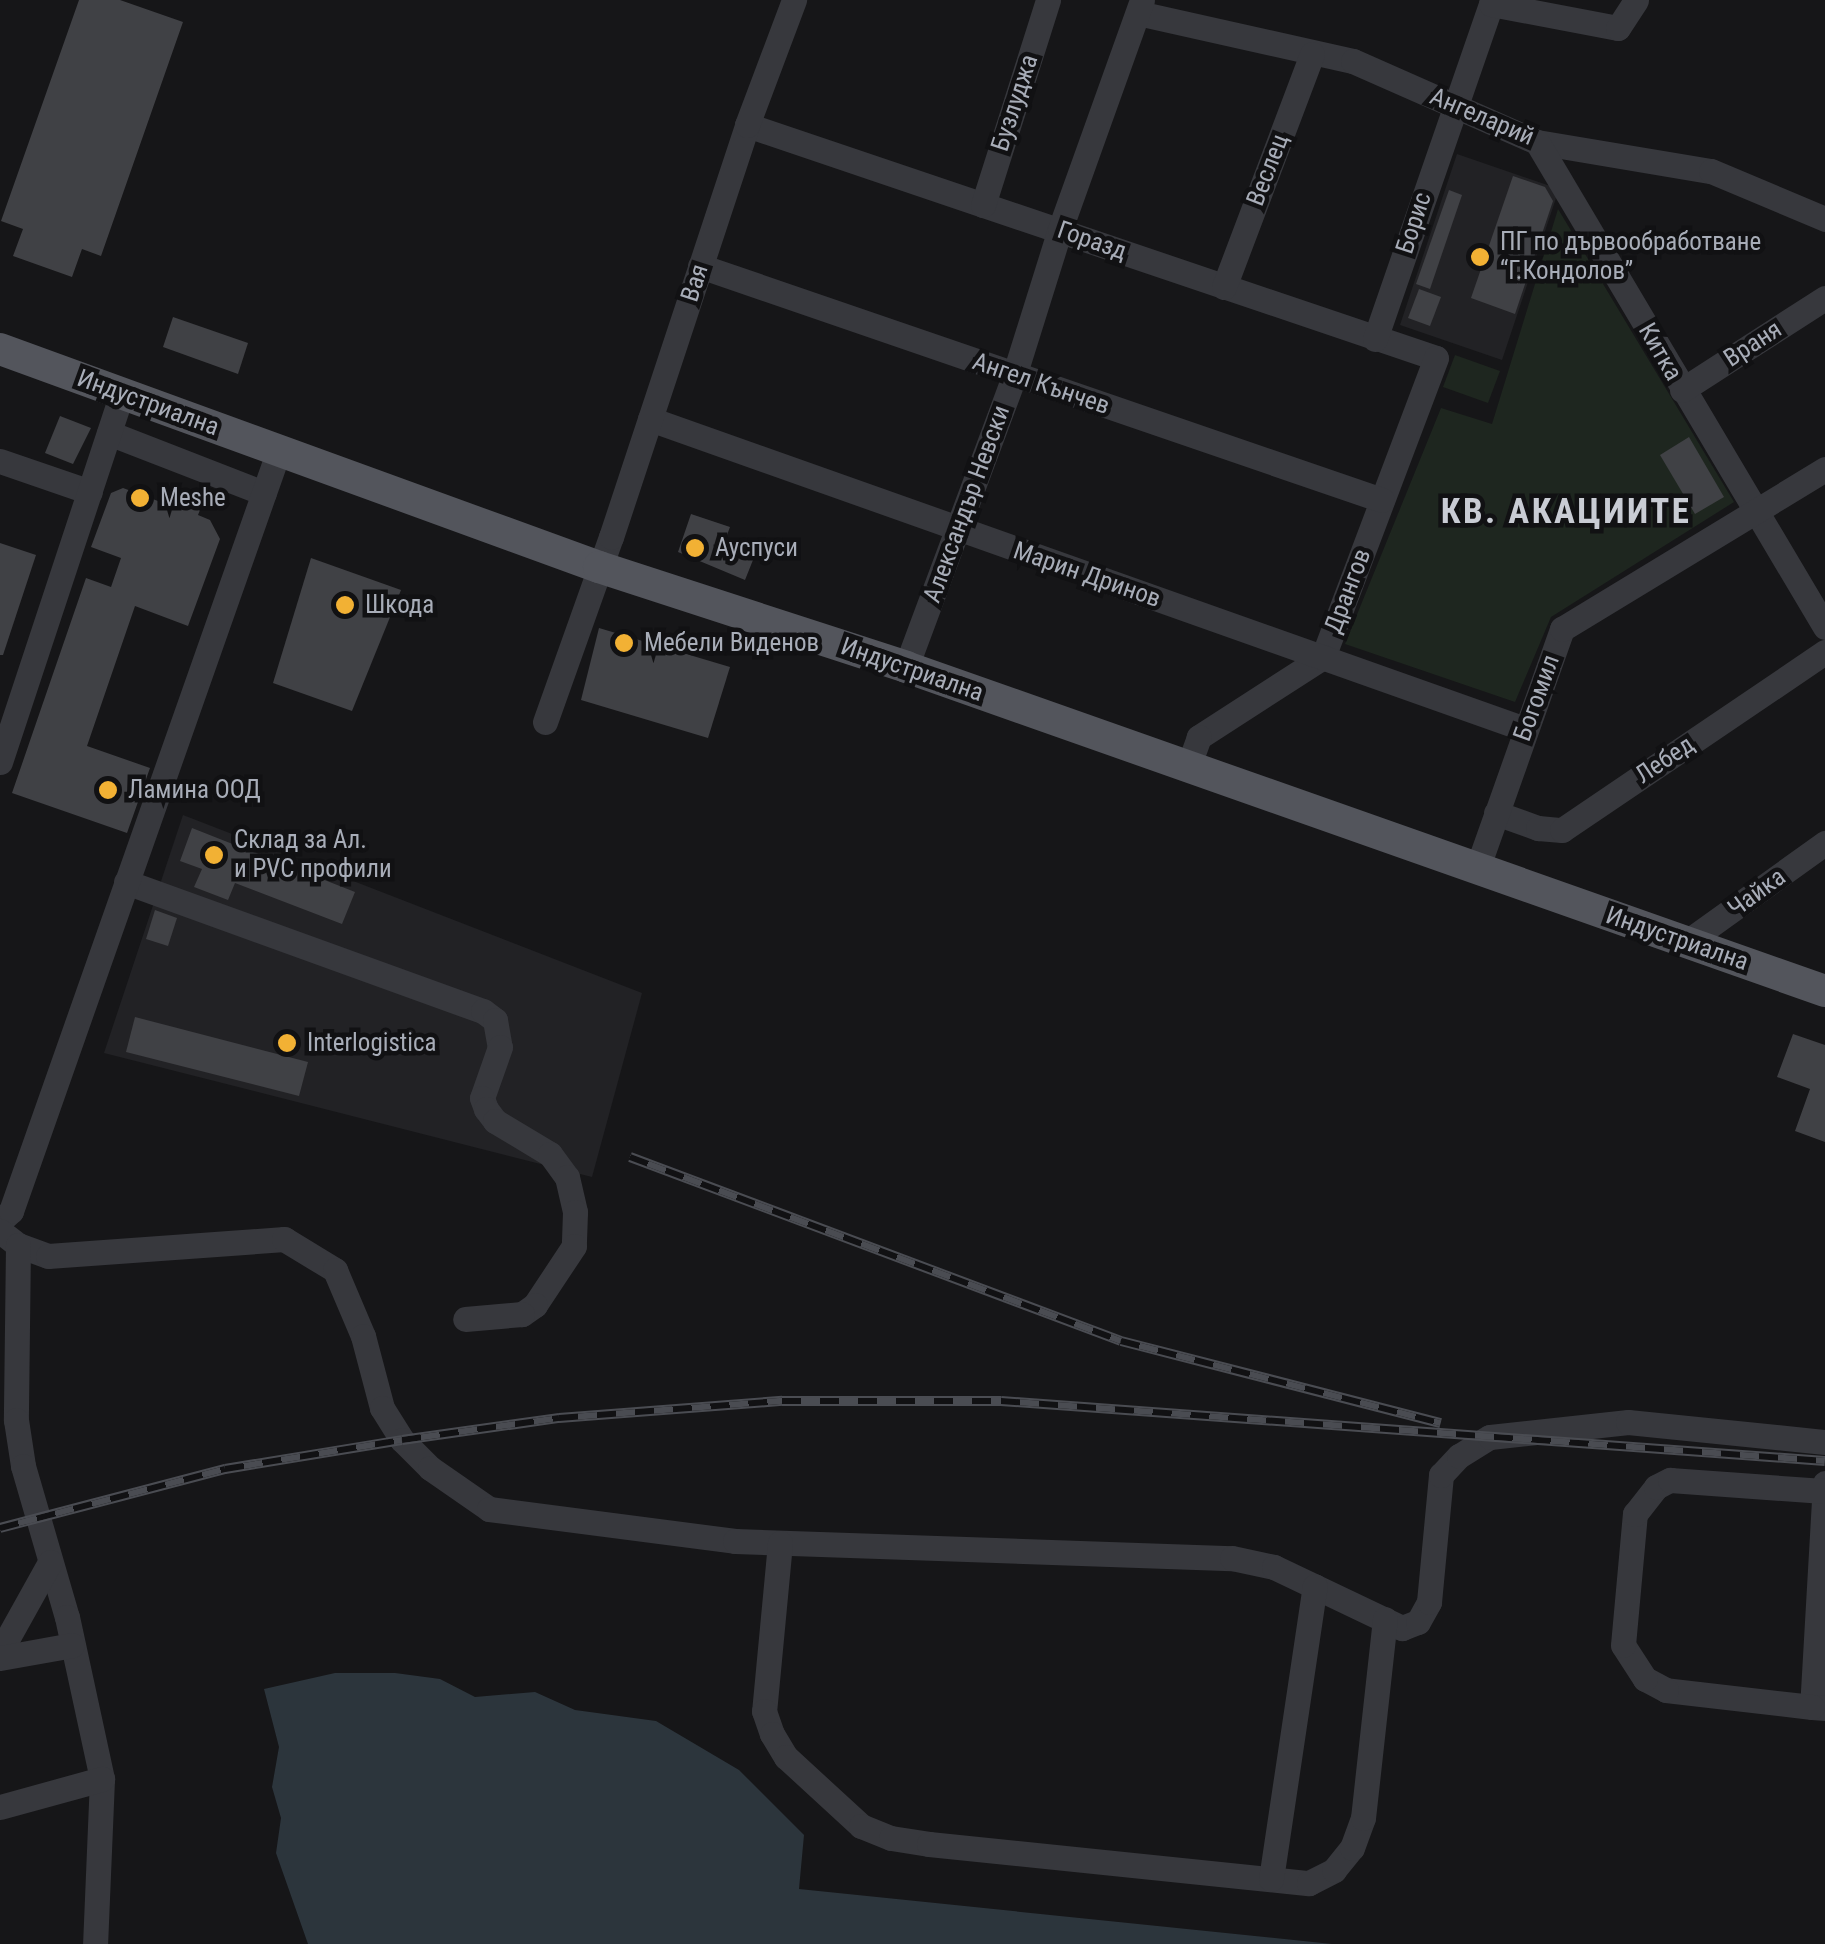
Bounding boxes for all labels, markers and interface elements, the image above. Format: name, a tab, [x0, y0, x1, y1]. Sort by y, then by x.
street label: Бузлуджа	[985, 51, 1045, 155]
street label: Ангеларий	[1425, 82, 1539, 152]
street label: Веслец	[1241, 130, 1295, 210]
street label: Борис	[1390, 188, 1438, 258]
street label: Горазд	[1053, 215, 1131, 267]
place label: ПГ по дървообработване “Г.Кондолов”	[1500, 228, 1761, 287]
marker: ПГ по дървообработване “Г.Кондолов”	[1469, 246, 1491, 268]
street label: Вая	[675, 260, 715, 306]
street label: Враня	[1719, 314, 1787, 374]
street label: Китка	[1632, 318, 1688, 386]
street label: Ангел Кънчев	[969, 347, 1113, 421]
street label: Индустриална	[73, 364, 223, 442]
street label: Александър Невски	[917, 401, 1017, 607]
place label: Meshe	[160, 483, 226, 513]
marker: Meshe	[129, 487, 151, 509]
district label: КВ. АКАЦИИТЕ	[1441, 491, 1691, 533]
place label: Ауспуси	[715, 533, 798, 563]
street label: Марин Дринов	[1009, 536, 1165, 614]
marker: Ауспуси	[684, 537, 706, 559]
street label: Дрангов	[1318, 545, 1378, 637]
place label: Шкода	[365, 590, 434, 620]
marker: Шкода	[334, 594, 356, 616]
place label: Мебели Виденов	[644, 628, 819, 658]
marker: Мебели Виденов	[613, 632, 635, 654]
street label: Индустриална	[837, 632, 987, 708]
street label: Богомил	[1508, 651, 1566, 745]
street label: Лебед	[1630, 730, 1700, 790]
place label: Ламина ООД	[128, 775, 261, 805]
marker: Ламина ООД	[97, 779, 119, 801]
place label: Склад за Ал. и PVC профили	[234, 826, 392, 885]
marker: Склад за Ал. и PVC профили	[203, 844, 225, 866]
street label: Чайка	[1722, 862, 1792, 924]
street label: Индустриална	[1602, 901, 1752, 977]
place label: Interlogistica	[307, 1028, 437, 1058]
marker: Interlogistica	[276, 1032, 298, 1054]

